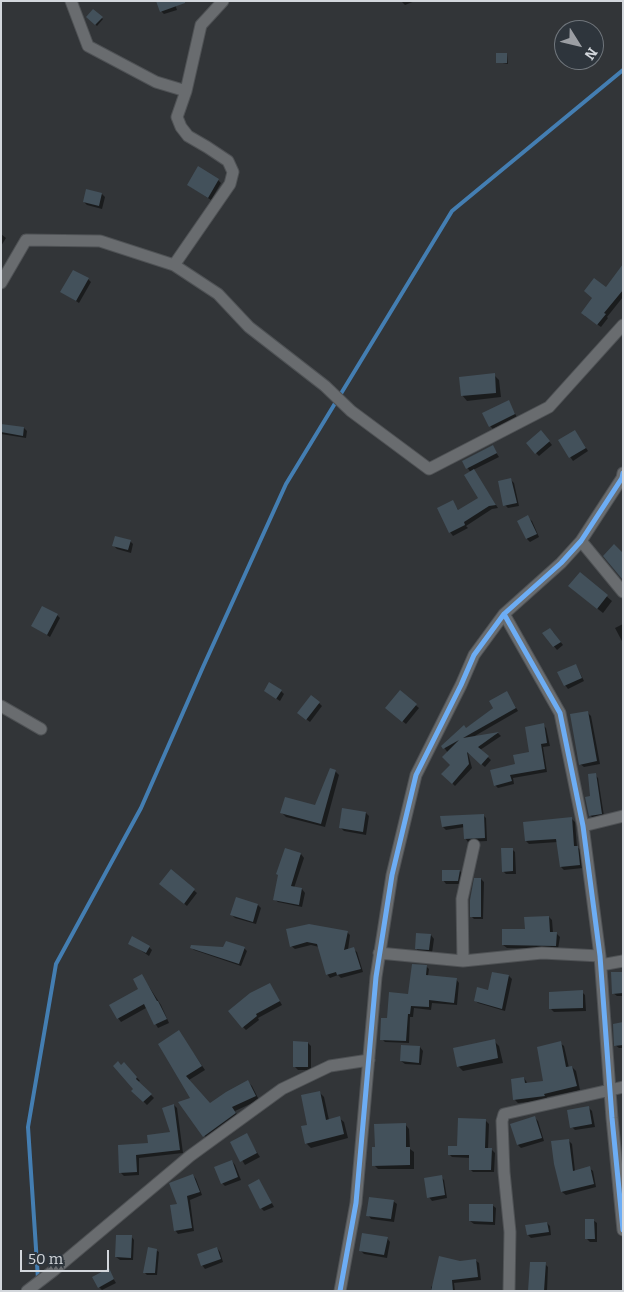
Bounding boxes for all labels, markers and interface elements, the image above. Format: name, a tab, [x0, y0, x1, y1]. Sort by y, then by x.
north arrow	[554, 20, 604, 70]
text: N	[581, 44, 601, 63]
scale bar	[22, 1240, 111, 1272]
text: 50 m	[28, 1250, 63, 1268]

